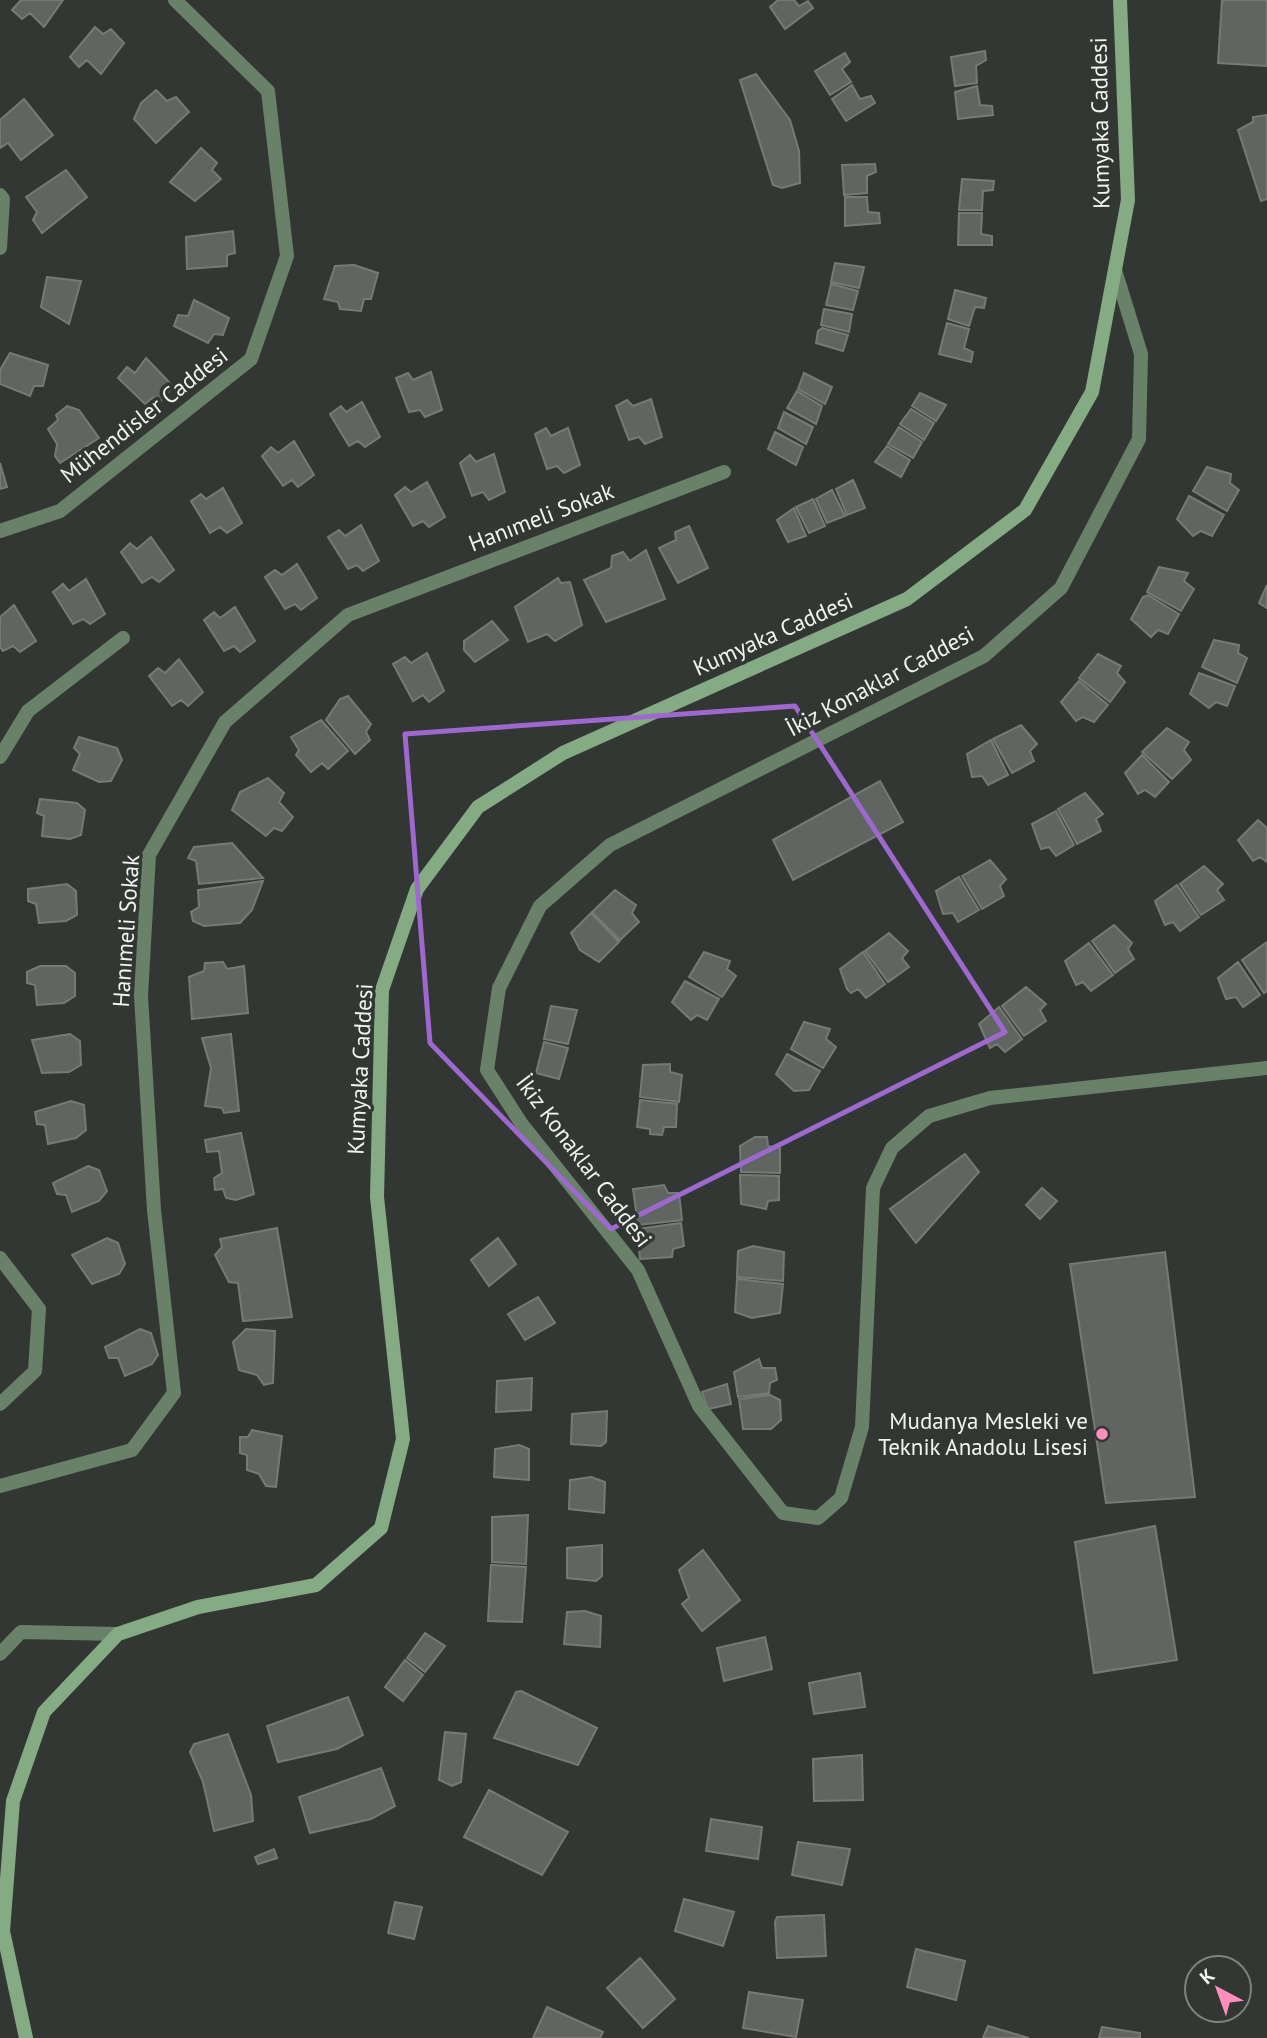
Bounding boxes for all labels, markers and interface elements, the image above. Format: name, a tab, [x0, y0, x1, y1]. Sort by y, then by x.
street label: Kumyaka Caddesi	[1084, 37, 1115, 209]
street label: Mühendisler Caddesi	[54, 340, 233, 489]
street label: Hanımeli Sokak	[464, 476, 617, 557]
street label: Kumyaka Caddesi	[689, 585, 857, 682]
street label: İkiz Konaklar Caddesi	[781, 619, 979, 742]
street label: Hanımeli Sokak	[106, 854, 145, 1008]
street label: Kumyaka Caddesi	[341, 983, 378, 1155]
street label: İkiz Konaklar Caddesi	[510, 1069, 659, 1253]
place label: Mudanya Mesleki ve Teknik Anadolu Lisesi	[878, 1406, 1088, 1461]
marker: Mudanya Mesleki ve Teknik Anadolu Lisesi	[1094, 1426, 1110, 1442]
north arrow	[1183, 1954, 1253, 2024]
text: K	[1195, 1963, 1219, 1989]

